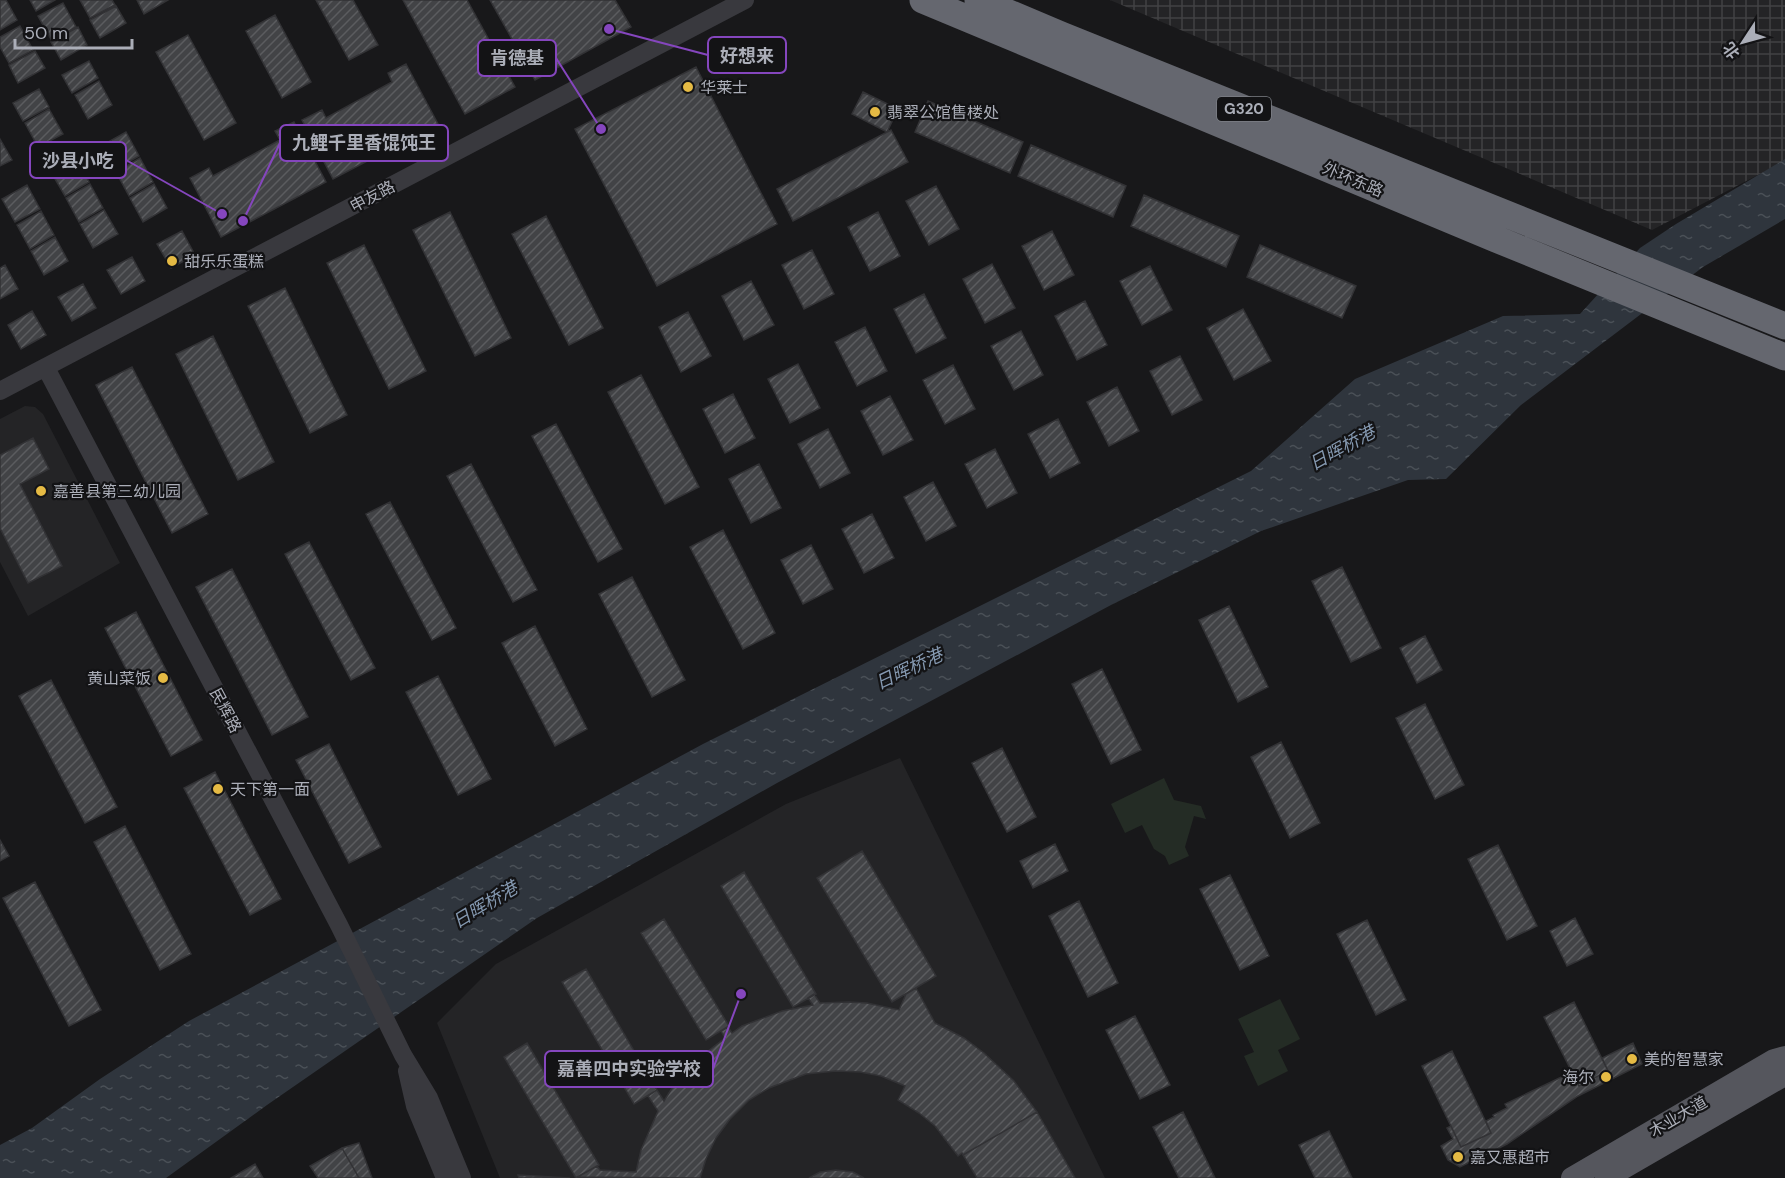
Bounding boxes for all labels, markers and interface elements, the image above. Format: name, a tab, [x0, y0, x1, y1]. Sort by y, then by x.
scale bar	[15, 12, 132, 50]
north arrow	[1713, 12, 1773, 72]
text: 50 m	[24, 21, 68, 45]
callout: 好想来	[708, 37, 786, 73]
text: 北	[1718, 38, 1744, 63]
callout: 肯德基	[478, 40, 556, 76]
text: 好想来	[720, 44, 774, 68]
text: 肯德基	[490, 46, 544, 70]
place label: 华莱士	[700, 77, 748, 98]
marker: 华莱士	[681, 80, 695, 94]
road number: G320	[1217, 97, 1271, 121]
place label: 翡翠公馆售楼处	[887, 102, 999, 123]
marker: 翡翠公馆售楼处	[868, 105, 882, 119]
callout: 九鲤千里香馄饨王	[280, 125, 448, 161]
text: 九鲤千里香馄饨王	[292, 131, 436, 155]
callout: 沙县小吃	[30, 142, 126, 178]
text: 沙县小吃	[42, 149, 114, 173]
street label: 外环东路	[1319, 157, 1386, 202]
street label: 申友路	[346, 176, 398, 217]
place label: 甜乐乐蛋糕	[184, 251, 264, 272]
marker: 甜乐乐蛋糕	[165, 254, 179, 268]
water label: 日晖桥港	[1305, 419, 1382, 476]
place label: 嘉善县第三幼儿园	[53, 481, 181, 502]
marker: 嘉善县第三幼儿园	[34, 484, 48, 498]
water label: 日晖桥港	[871, 642, 949, 695]
place label: 黄山菜饭	[87, 668, 151, 689]
marker: 黄山菜饭	[156, 671, 170, 685]
street label: 民辉路	[205, 684, 246, 736]
place label: 天下第一面	[230, 779, 310, 800]
marker: 天下第一面	[211, 782, 225, 796]
water label: 日晖桥港	[448, 875, 525, 934]
place label: 美的智慧家	[1644, 1049, 1724, 1070]
callout: 嘉善四中实验学校	[545, 1051, 713, 1087]
marker: 美的智慧家	[1625, 1052, 1639, 1066]
text: 嘉善四中实验学校	[557, 1057, 701, 1081]
place label: 海尔	[1562, 1067, 1594, 1088]
marker: 海尔	[1599, 1070, 1613, 1084]
street label: 木业大道	[1645, 1091, 1711, 1142]
place label: 嘉又惠超市	[1470, 1147, 1550, 1168]
marker: 嘉又惠超市	[1451, 1150, 1465, 1164]

